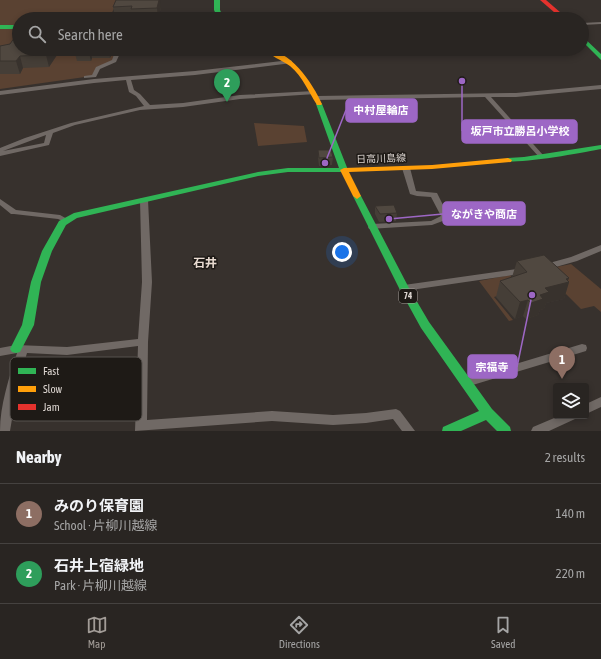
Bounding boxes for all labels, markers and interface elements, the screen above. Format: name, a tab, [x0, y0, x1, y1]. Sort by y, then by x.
search box	[12, 12, 589, 56]
icon: search	[26, 23, 48, 45]
text: Search here	[58, 26, 123, 43]
pin: 2	[214, 69, 240, 102]
callout: 中村屋輪店	[346, 99, 417, 122]
text: 中村屋輪店	[354, 104, 409, 116]
callout: 坂戸市立勝呂小学校	[462, 120, 577, 143]
text: 坂戸市立勝呂小学校	[471, 125, 570, 137]
street label: 日高川島線	[356, 152, 406, 165]
callout: ながきや商店	[443, 202, 525, 225]
text: ながきや商店	[451, 208, 517, 220]
your location	[332, 242, 352, 262]
district label: 石井	[193, 256, 217, 270]
road number: 74	[399, 289, 417, 303]
pin: 1	[549, 346, 575, 379]
callout: 宗福寺	[468, 355, 517, 378]
legend	[10, 357, 142, 421]
text: 宗福寺	[476, 361, 509, 373]
text: Fast	[43, 365, 59, 377]
text: Slow	[43, 383, 62, 395]
map controls	[553, 383, 589, 419]
button: layers	[553, 383, 589, 419]
text: Jam	[43, 401, 60, 413]
text: Nearby	[16, 447, 62, 467]
text: 2 results	[545, 450, 585, 465]
text: みのり保育園	[54, 497, 144, 514]
text: 1	[26, 506, 32, 521]
text: 140 m	[556, 506, 585, 521]
text: School · 片柳川越線	[54, 518, 158, 533]
text: 石井上宿緑地	[54, 557, 144, 574]
text: 2	[26, 566, 32, 581]
text: 220 m	[556, 566, 585, 581]
text: Park · 片柳川越線	[54, 578, 147, 593]
tab: Map	[86, 614, 108, 650]
tab: Directions	[279, 614, 320, 650]
tab: Saved	[491, 614, 515, 650]

